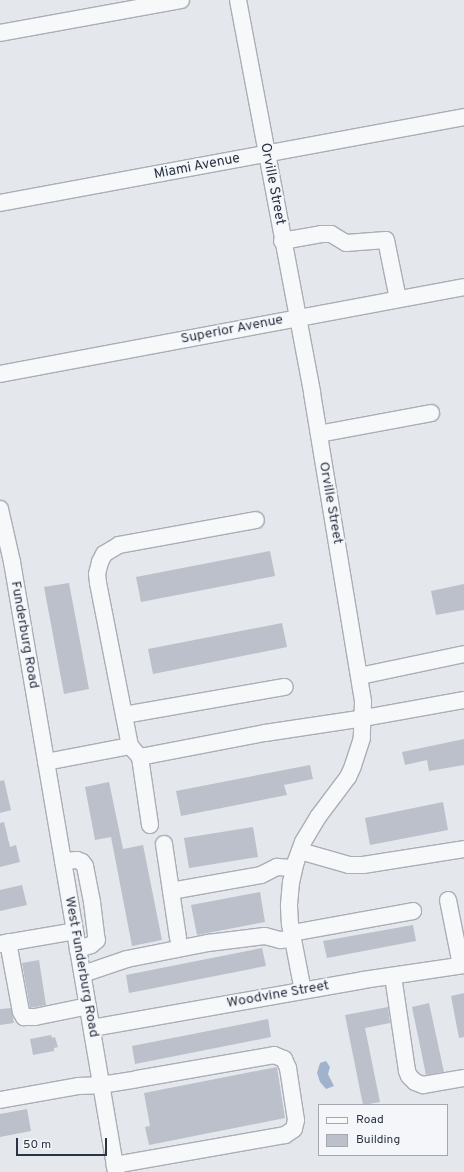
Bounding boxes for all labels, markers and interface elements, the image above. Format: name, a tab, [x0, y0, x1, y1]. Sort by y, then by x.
street label: Orville Street	[256, 142, 288, 226]
street label: Miami Avenue	[152, 150, 242, 184]
street label: Superior Avenue	[179, 312, 285, 348]
street label: Orville Street	[314, 461, 346, 545]
street label: Funderburg Road	[6, 580, 42, 690]
street label: West Funderburg Road	[60, 895, 102, 1039]
street label: Woodvine Street	[226, 978, 330, 1012]
legend	[318, 1104, 448, 1156]
text: Road	[356, 1112, 384, 1128]
scale bar	[18, 1130, 109, 1156]
text: Building	[356, 1132, 400, 1148]
text: 50 m	[23, 1137, 51, 1153]

